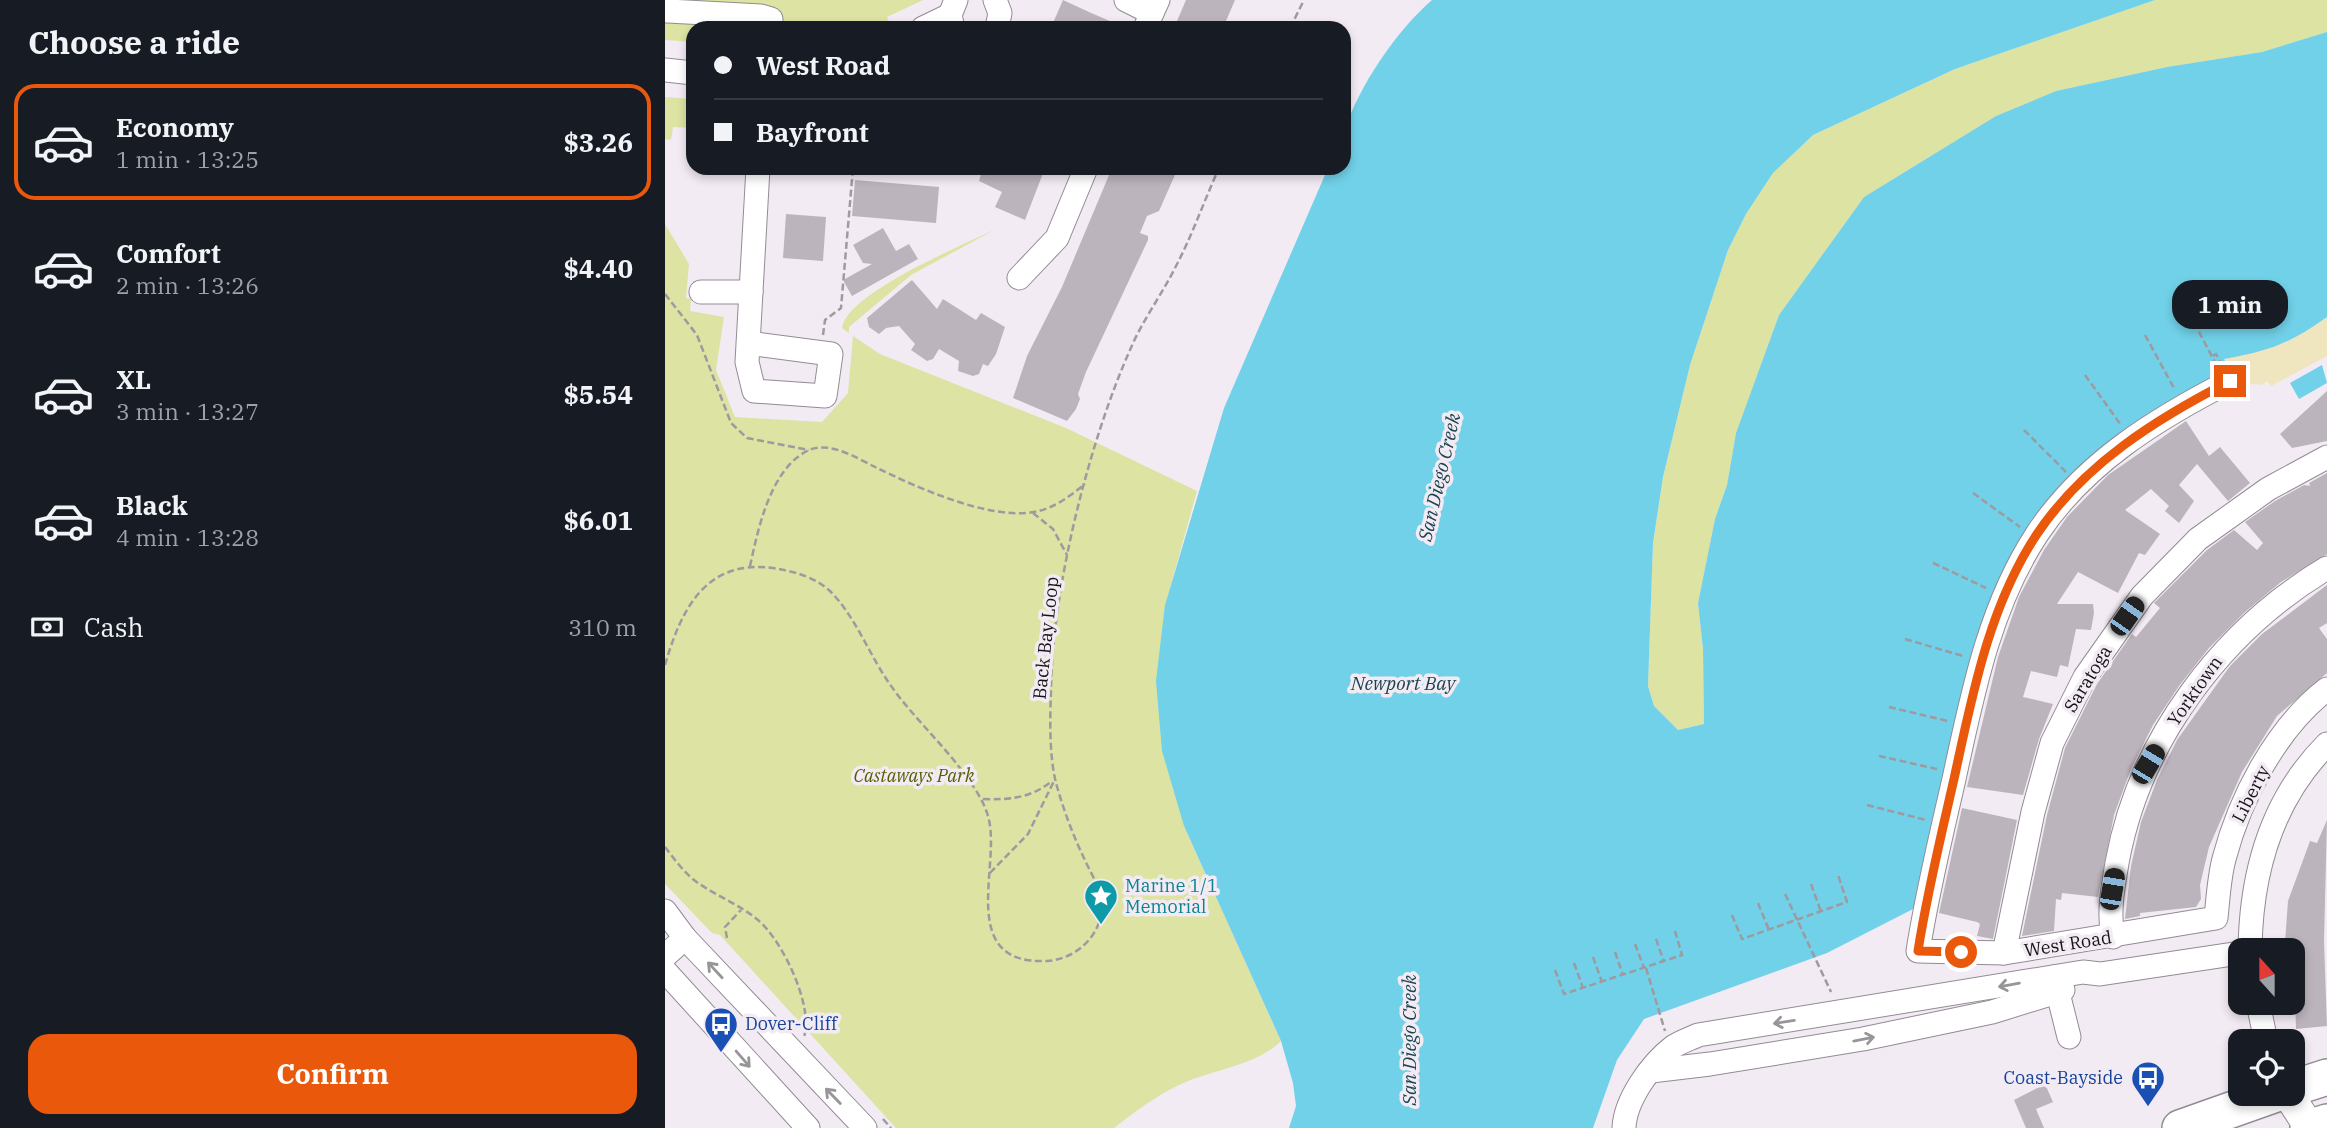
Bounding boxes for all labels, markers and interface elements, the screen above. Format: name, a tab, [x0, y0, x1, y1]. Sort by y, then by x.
text: Choose a ride	[28, 21, 240, 63]
text: West Road	[756, 48, 890, 82]
text: Economy	[116, 110, 234, 144]
icon: car	[32, 111, 95, 174]
text: Bayfront	[756, 115, 869, 149]
text: $3.26	[563, 125, 633, 159]
text: 1 min · 13:25	[116, 144, 259, 174]
text: Comfort	[116, 236, 221, 270]
icon: car	[32, 237, 95, 300]
text: $4.40	[563, 251, 633, 285]
text: 2 min · 13:26	[116, 270, 259, 300]
callout: 1 min	[2172, 280, 2288, 328]
text: 1 min	[2198, 289, 2262, 319]
text: XL	[116, 362, 151, 396]
icon: car	[32, 363, 95, 426]
route end	[2214, 365, 2246, 397]
text: $5.54	[563, 377, 633, 411]
text: 3 min · 13:27	[116, 396, 259, 426]
water label: San Diego Creek	[1412, 410, 1466, 544]
text: Black	[116, 488, 188, 522]
icon: car	[32, 489, 95, 552]
text: $6.01	[563, 503, 633, 537]
text: 4 min · 13:28	[116, 522, 259, 552]
street label: Back Bay Loop	[1028, 575, 1063, 701]
car	[2107, 593, 2148, 639]
icon: cash	[28, 608, 66, 646]
text: Cash	[84, 610, 144, 644]
text: 310 m	[568, 612, 637, 642]
street label: Saratoga	[2059, 641, 2117, 716]
street label: Yorktown	[2162, 651, 2227, 730]
water label: Newport Bay	[1350, 671, 1456, 695]
car	[2129, 741, 2168, 787]
street label: Liberty	[2226, 761, 2275, 826]
park label: Castaways Park	[854, 764, 975, 787]
car	[2099, 866, 2126, 912]
place label: Marine 1/1 Memorial	[1125, 874, 1218, 918]
place icon: Marine 1/1 Memorial	[1082, 877, 1120, 926]
street label: West Road	[2022, 925, 2113, 962]
route start	[1945, 936, 1977, 968]
north arrow	[2228, 938, 2305, 1015]
map controls	[2228, 938, 2305, 1106]
one-way arrow	[706, 962, 723, 979]
water label: San Diego Creek	[1397, 974, 1421, 1106]
one-way arrow	[1998, 979, 2021, 993]
bus stop icon: Dover-Cliff	[702, 1005, 740, 1054]
place label: Dover-Cliff	[745, 1012, 839, 1035]
one-way arrow	[1773, 1016, 1796, 1029]
button: locate	[2228, 1029, 2305, 1106]
one-way arrow	[1852, 1031, 1875, 1045]
button: Confirm	[28, 1034, 637, 1114]
one-way arrow	[735, 1050, 751, 1068]
bus stop icon: Coast-Bayside	[2129, 1059, 2167, 1108]
place label: Coast-Bayside	[2003, 1066, 2123, 1089]
one-way arrow	[825, 1087, 842, 1104]

